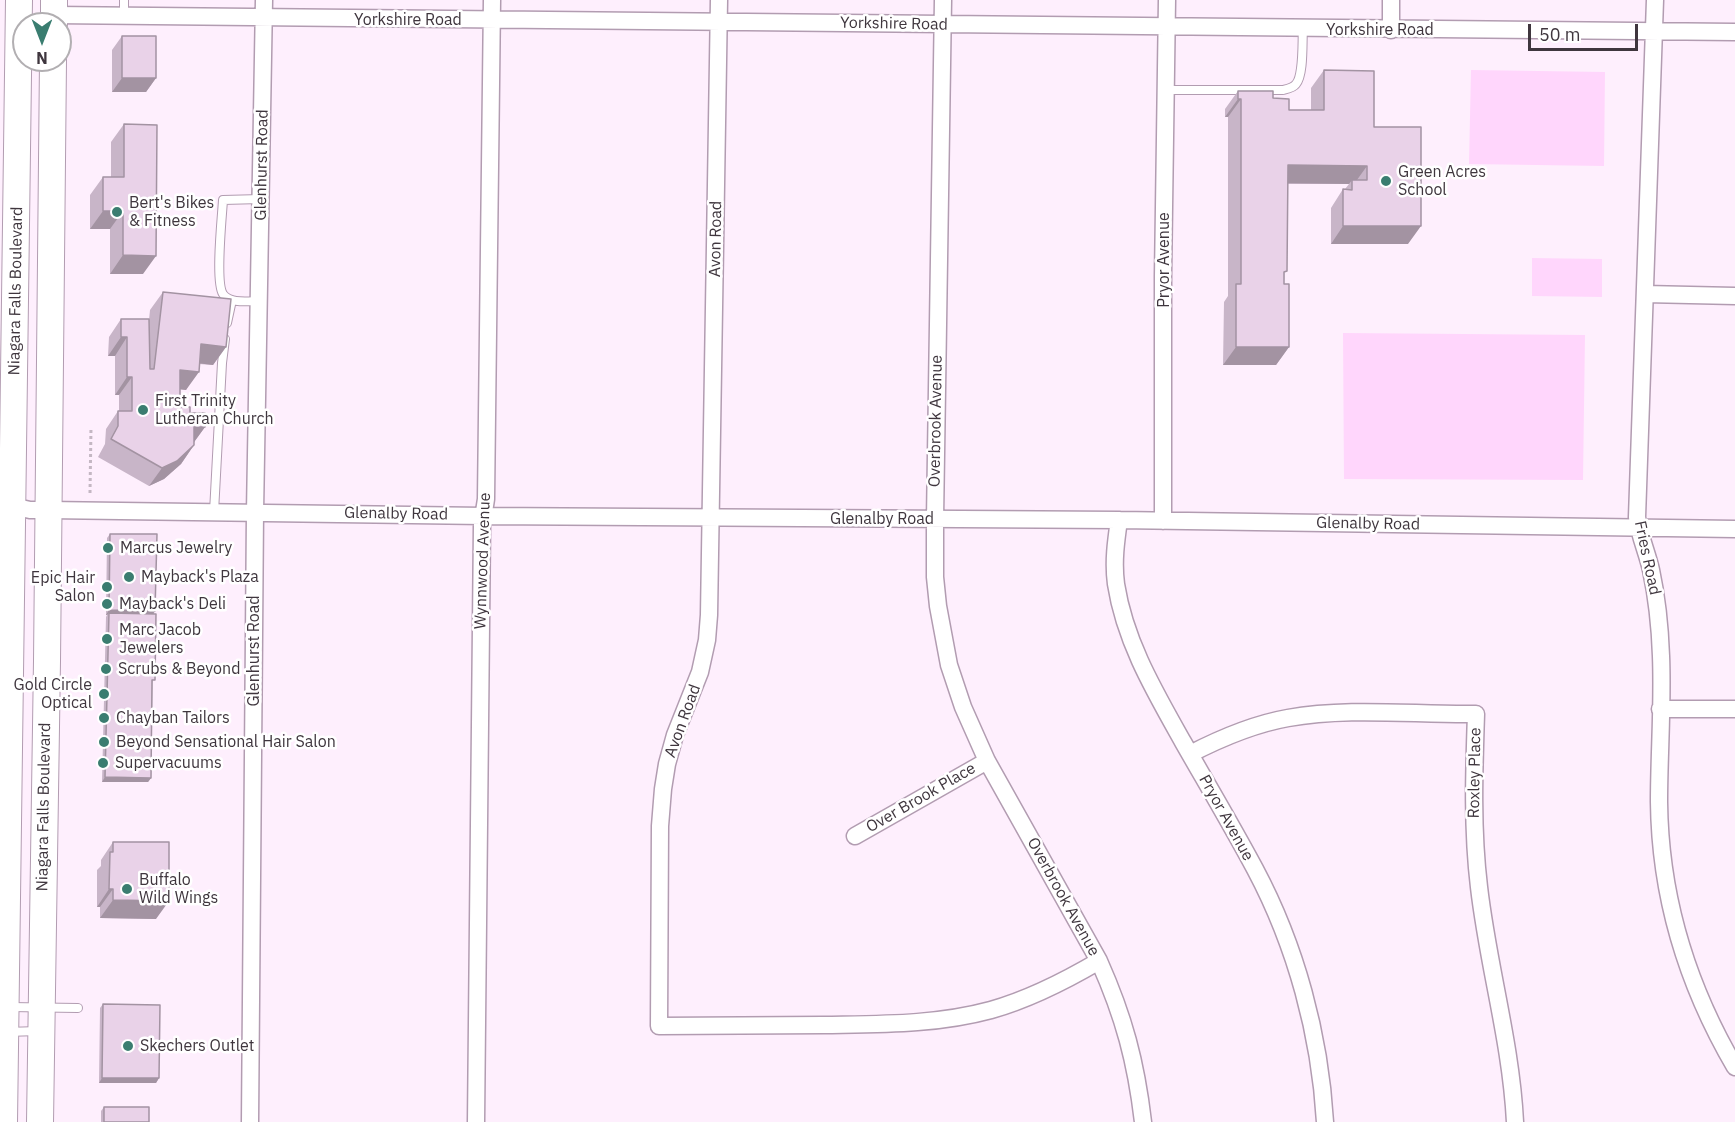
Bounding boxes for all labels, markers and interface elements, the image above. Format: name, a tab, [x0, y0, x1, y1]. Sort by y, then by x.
street label: Yorkshire Road	[354, 10, 462, 30]
north arrow	[12, 12, 72, 72]
scale bar	[1531, 12, 1640, 50]
street label: Yorkshire Road	[840, 13, 948, 35]
street label: Yorkshire Road	[1326, 20, 1434, 40]
text: 50 m	[1539, 23, 1581, 46]
text: N	[36, 48, 48, 68]
street label: Glenhurst Road	[251, 109, 273, 221]
place label: Green Acres School	[1398, 162, 1486, 200]
marker: Green Acres School	[1379, 174, 1393, 188]
place label: Bert's Bikes & Fitness	[129, 193, 214, 231]
street label: Avon Road	[706, 201, 726, 277]
marker: Bert's Bikes & Fitness	[110, 205, 124, 219]
street label: Niagara Falls Boulevard	[5, 206, 27, 376]
street label: Pryor Avenue	[1154, 212, 1174, 308]
street label: Overbrook Avenue	[925, 355, 947, 487]
place label: First Trinity Lutheran Church	[155, 391, 274, 429]
marker: First Trinity Lutheran Church	[136, 403, 150, 417]
street label: Wynnwood Avenue	[471, 492, 495, 630]
street label: Glenalby Road	[344, 503, 448, 525]
street label: Glenalby Road	[830, 509, 934, 529]
street label: Glenalby Road	[1316, 513, 1420, 535]
street label: Fries Road	[1630, 519, 1664, 597]
place label: Marcus Jewelry	[120, 538, 232, 558]
marker: Marcus Jewelry	[101, 541, 115, 555]
place label: Mayback's Plaza	[141, 567, 259, 587]
place label: Epic Hair Salon	[31, 568, 95, 606]
marker: Mayback's Plaza	[122, 570, 136, 584]
marker: Epic Hair Salon	[100, 580, 114, 594]
place label: Mayback's Deli	[119, 594, 226, 614]
street label: Glenhurst Road	[244, 595, 264, 707]
marker: Mayback's Deli	[100, 597, 114, 611]
place label: Marc Jacob Jewelers	[119, 620, 201, 658]
marker: Marc Jacob Jewelers	[100, 632, 114, 646]
place label: Scrubs & Beyond	[118, 659, 240, 679]
marker: Scrubs & Beyond	[99, 662, 113, 676]
place label: Gold Circle Optical	[14, 675, 92, 713]
street label: Avon Road	[661, 682, 705, 760]
marker: Gold Circle Optical	[97, 687, 111, 701]
place label: Chayban Tailors	[116, 708, 230, 728]
marker: Chayban Tailors	[97, 711, 111, 725]
street label: Niagara Falls Boulevard	[33, 722, 55, 892]
street label: Roxley Place	[1465, 727, 1485, 819]
place label: Beyond Sensational Hair Salon	[116, 732, 336, 752]
marker: Beyond Sensational Hair Salon	[97, 735, 111, 749]
place label: Supervacuums	[115, 753, 222, 773]
marker: Supervacuums	[96, 756, 110, 770]
street label: Over Brook Place	[863, 759, 979, 837]
street label: Pryor Avenue	[1194, 772, 1258, 864]
street label: Overbrook Avenue	[1023, 834, 1103, 960]
place label: Buffalo Wild Wings	[139, 870, 218, 908]
marker: Buffalo Wild Wings	[120, 882, 134, 896]
place label: Skechers Outlet	[140, 1036, 254, 1056]
marker: Skechers Outlet	[121, 1039, 135, 1053]

